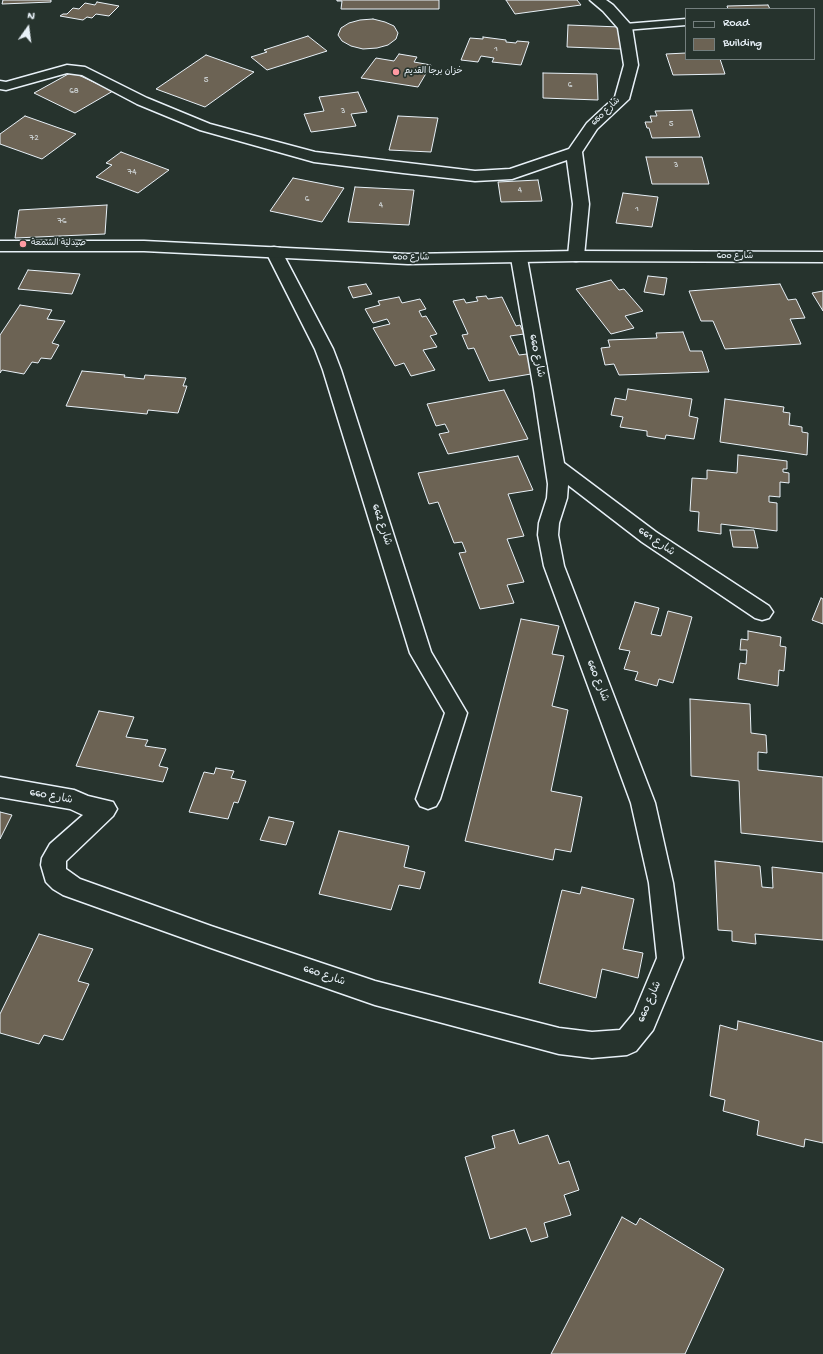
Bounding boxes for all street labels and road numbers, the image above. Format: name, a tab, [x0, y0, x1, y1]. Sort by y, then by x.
street label: شارع 650	[589, 96, 623, 128]
street label: شارع 600	[393, 252, 429, 264]
street label: شارع 600	[717, 252, 753, 262]
street label: شارع 660	[525, 333, 547, 379]
street label: شارع 662	[368, 503, 394, 547]
street label: شارع 661	[635, 525, 677, 559]
street label: شارع 660	[583, 658, 611, 704]
street label: شارع 660	[28, 786, 74, 808]
street label: شارع 660	[301, 963, 347, 989]
street label: شارع 660	[635, 979, 665, 1025]

